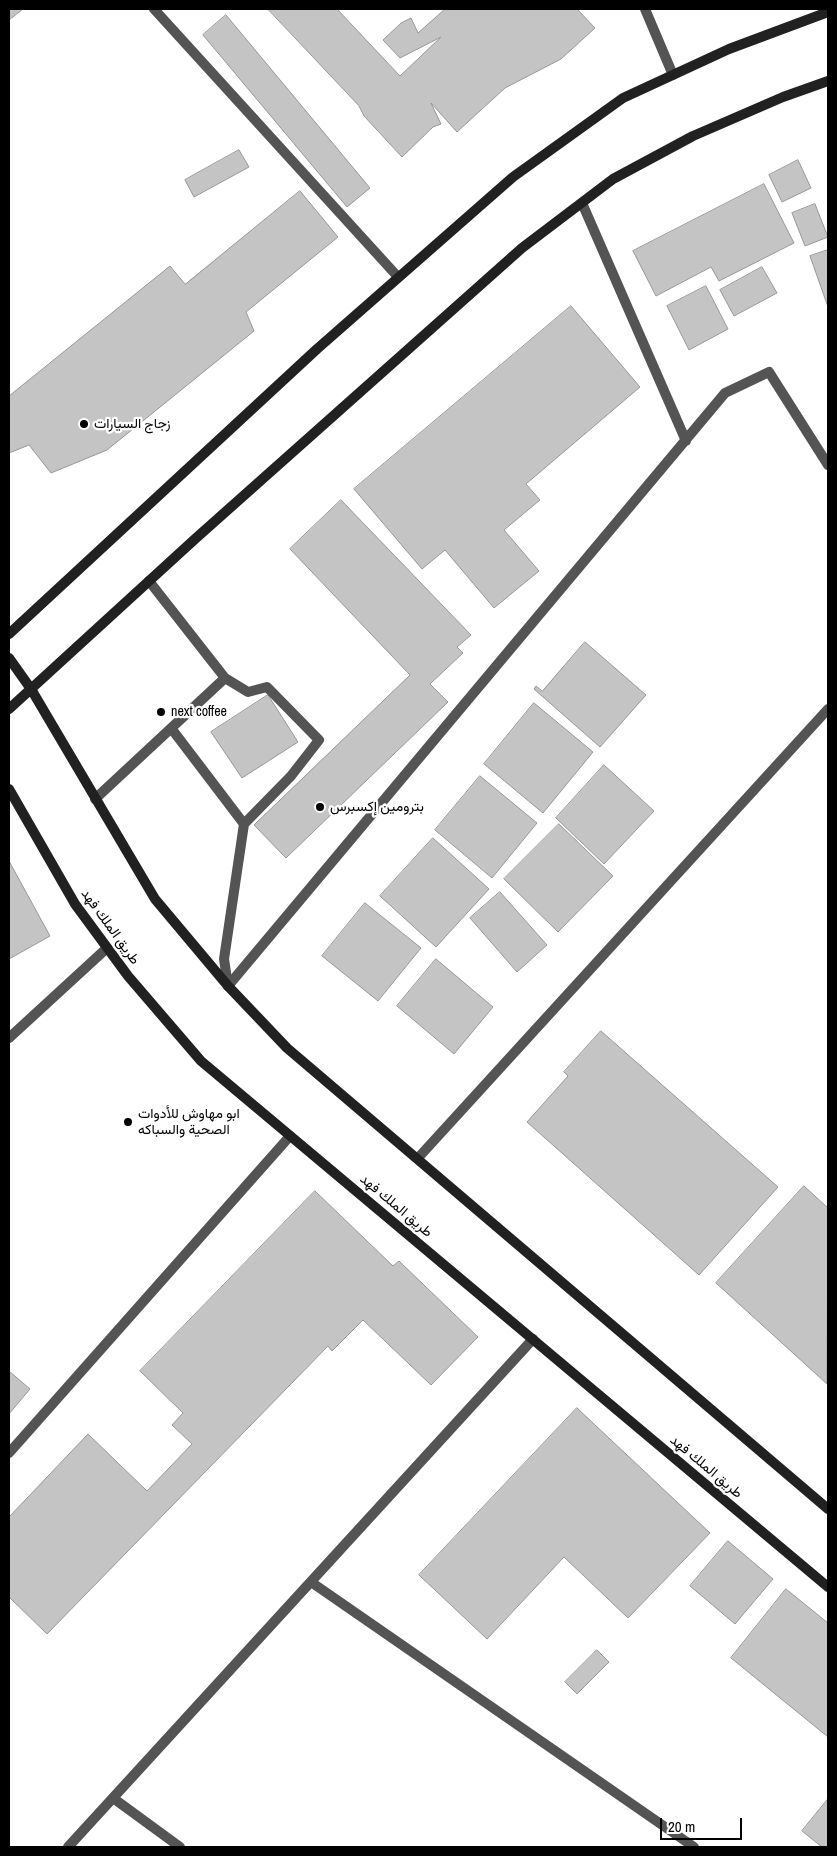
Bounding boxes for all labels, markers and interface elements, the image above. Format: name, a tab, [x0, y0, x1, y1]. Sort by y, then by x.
place label: زجاج السيارات	[94, 416, 170, 432]
marker: زجاج السيارات	[78, 418, 90, 430]
place label: next coffee	[171, 704, 227, 720]
marker: next coffee	[155, 706, 167, 718]
place label: بترومين إكسبرس	[330, 799, 424, 815]
marker: بترومين إكسبرس	[314, 801, 326, 813]
street label: طريق الملك فهد	[77, 886, 143, 968]
place label: ابو مهاوش للأدوات الصحية والسباكه	[138, 1106, 240, 1138]
marker: ابو مهاوش للأدوات الصحية والسباكه	[122, 1116, 134, 1128]
street label: طريق الملك فهد	[356, 1171, 436, 1241]
street label: طريق الملك فهد	[666, 1432, 746, 1502]
scale bar	[662, 1808, 744, 1840]
text: 20 m	[668, 1816, 695, 1837]

